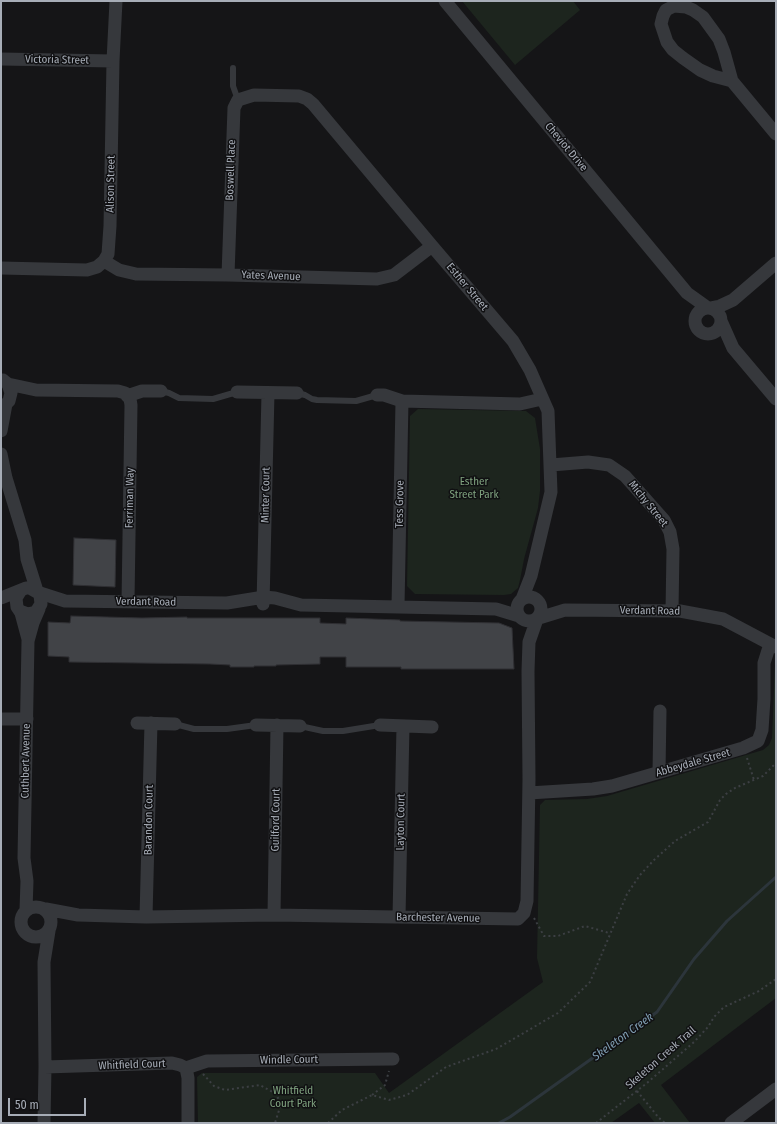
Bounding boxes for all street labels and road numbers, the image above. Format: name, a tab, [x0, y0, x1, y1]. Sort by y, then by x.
street label: Victoria Street	[25, 53, 89, 67]
street label: Cheviot Drive	[542, 120, 590, 174]
street label: Boswell Place	[223, 139, 239, 201]
street label: Alison Street	[104, 155, 118, 213]
street label: Esther Street	[443, 261, 491, 313]
street label: Yates Avenue	[241, 268, 301, 284]
street label: Minter Court	[259, 467, 273, 523]
street label: Ferriman Way	[123, 468, 137, 528]
street label: Michy Street	[625, 478, 671, 530]
street label: Tess Grove	[393, 480, 407, 528]
street label: Verdant Road	[116, 595, 176, 609]
street label: Verdant Road	[620, 604, 680, 618]
street label: Cuthbert Avenue	[19, 723, 33, 799]
street label: Abbeydale Street	[654, 746, 732, 780]
street label: Barandon Court	[142, 785, 156, 855]
street label: Guilford Court	[269, 788, 283, 852]
street label: Layton Court	[394, 793, 408, 851]
street label: Barchester Avenue	[396, 911, 480, 925]
street label: Skeleton Creek Trail	[623, 1024, 699, 1092]
street label: Windle Court	[260, 1053, 318, 1067]
street label: Whitfield Court	[98, 1057, 166, 1073]

